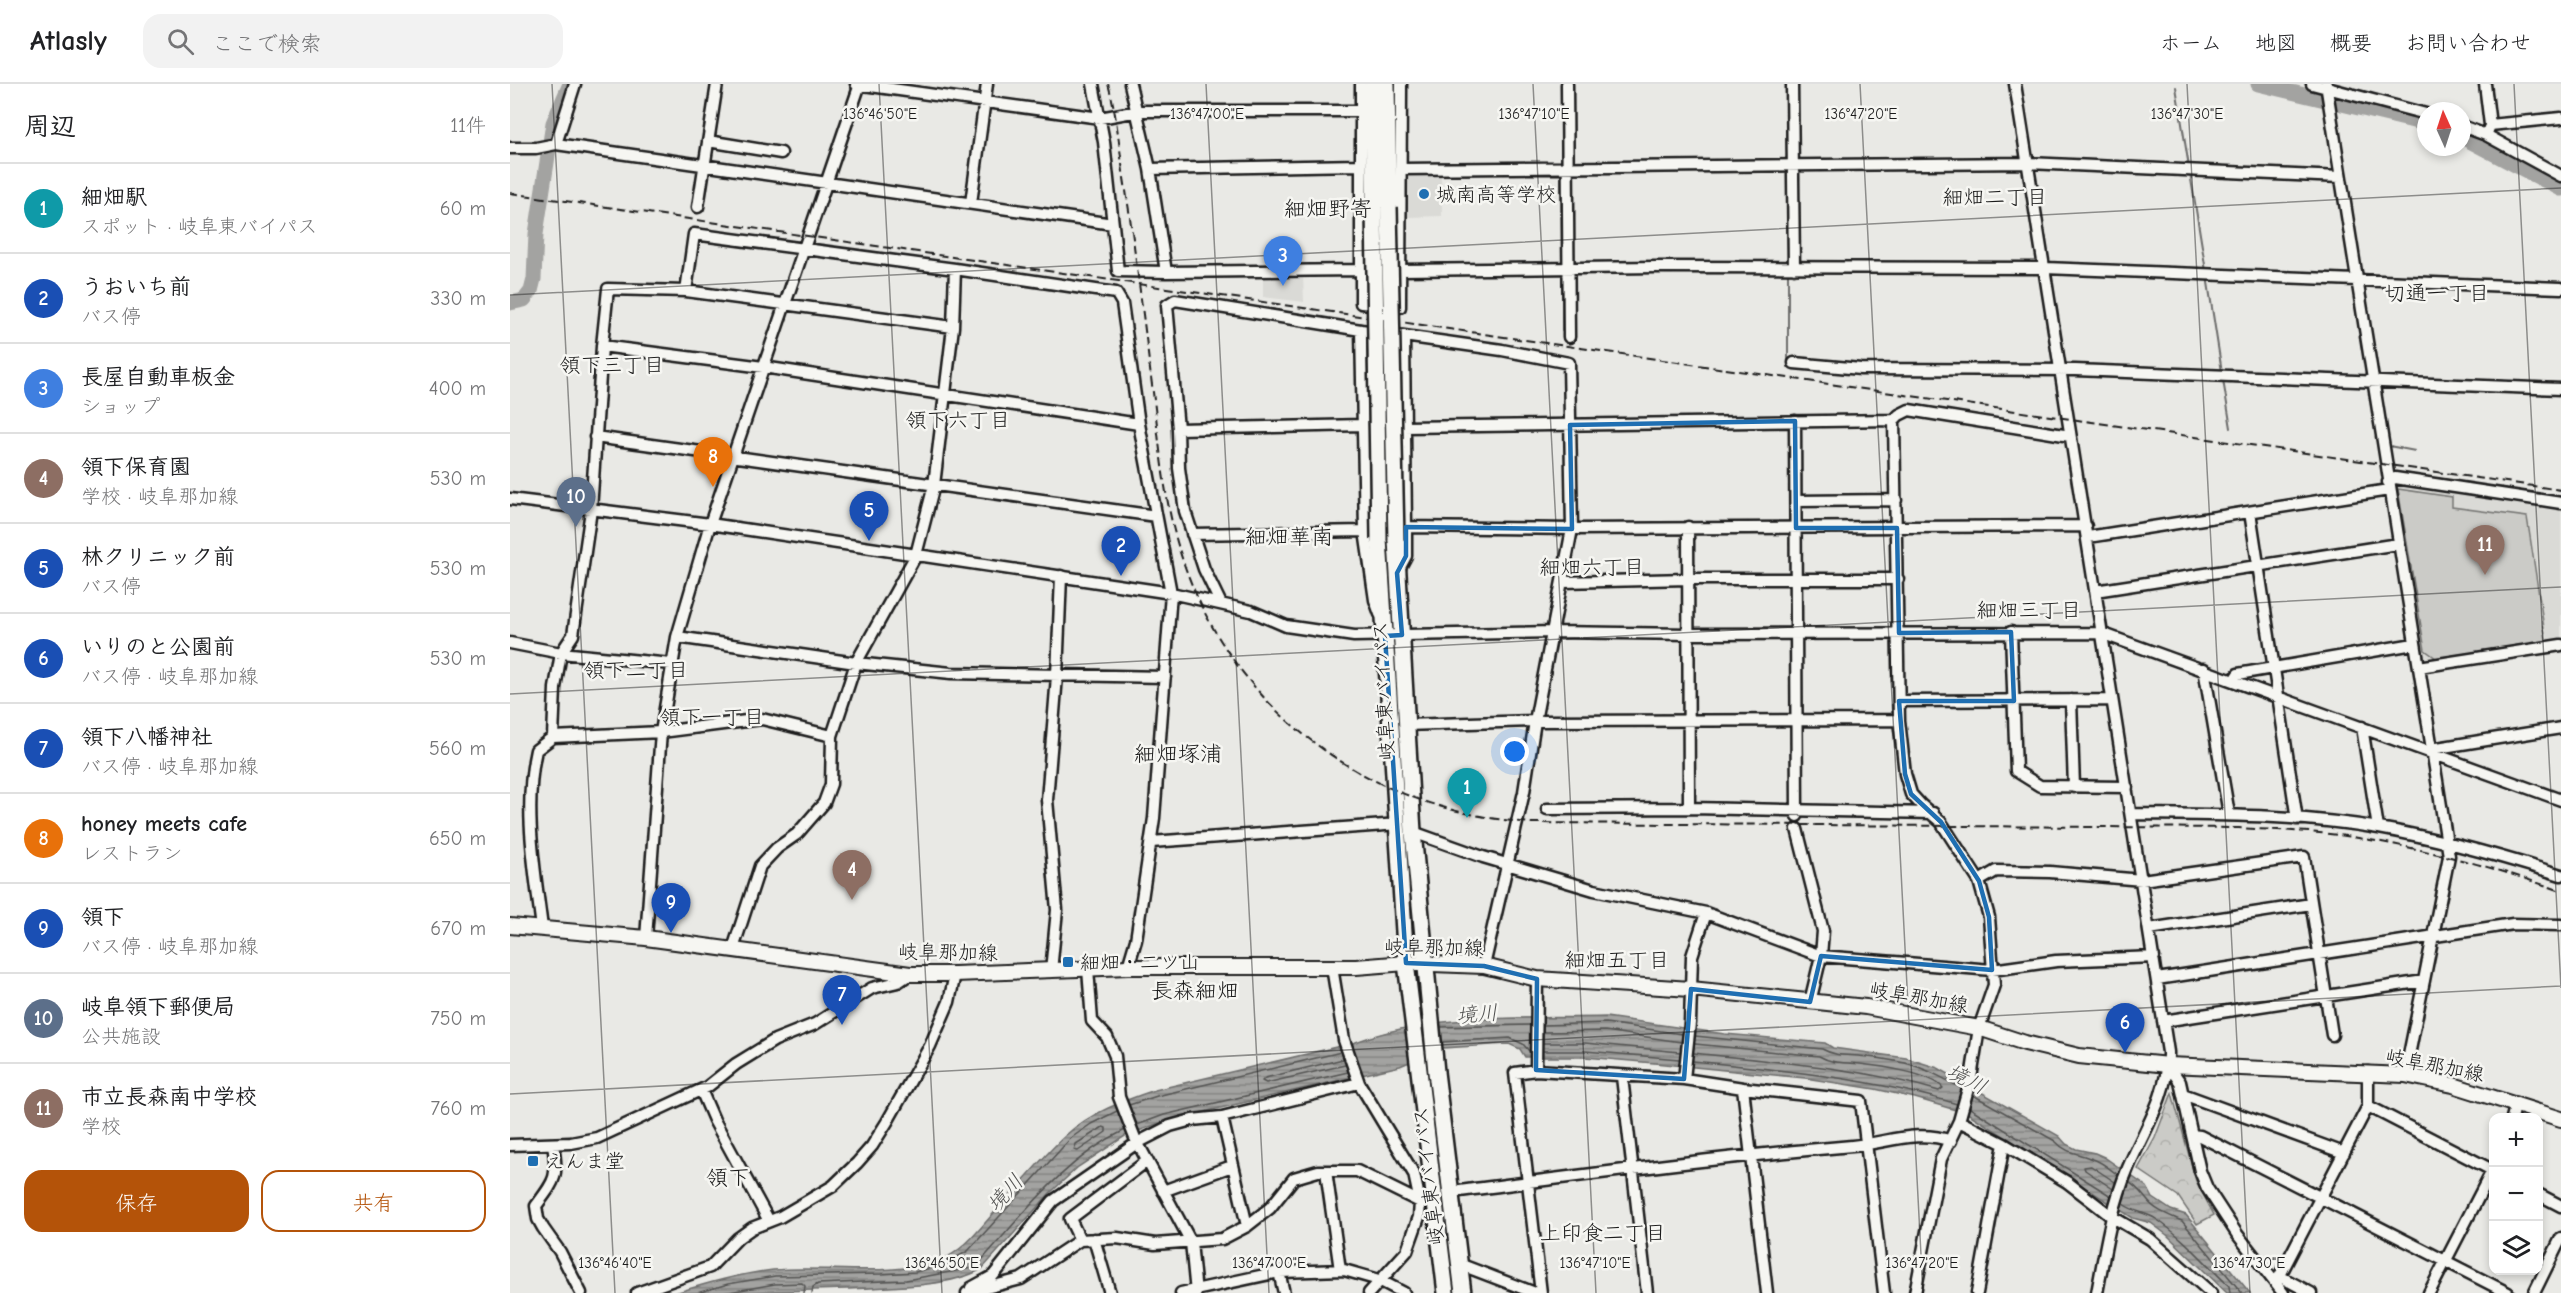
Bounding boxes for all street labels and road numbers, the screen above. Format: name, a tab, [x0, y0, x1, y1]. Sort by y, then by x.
street label: 岐阜東バイパス	[1368, 621, 1399, 761]
street label: 岐阜那加線	[1384, 935, 1484, 960]
street label: 岐阜那加線	[898, 940, 998, 965]
street label: 岐阜那加線	[1868, 977, 1970, 1018]
street label: 岐阜那加線	[2384, 1045, 2486, 1086]
street label: 岐阜東バイパス	[1409, 1105, 1448, 1247]

